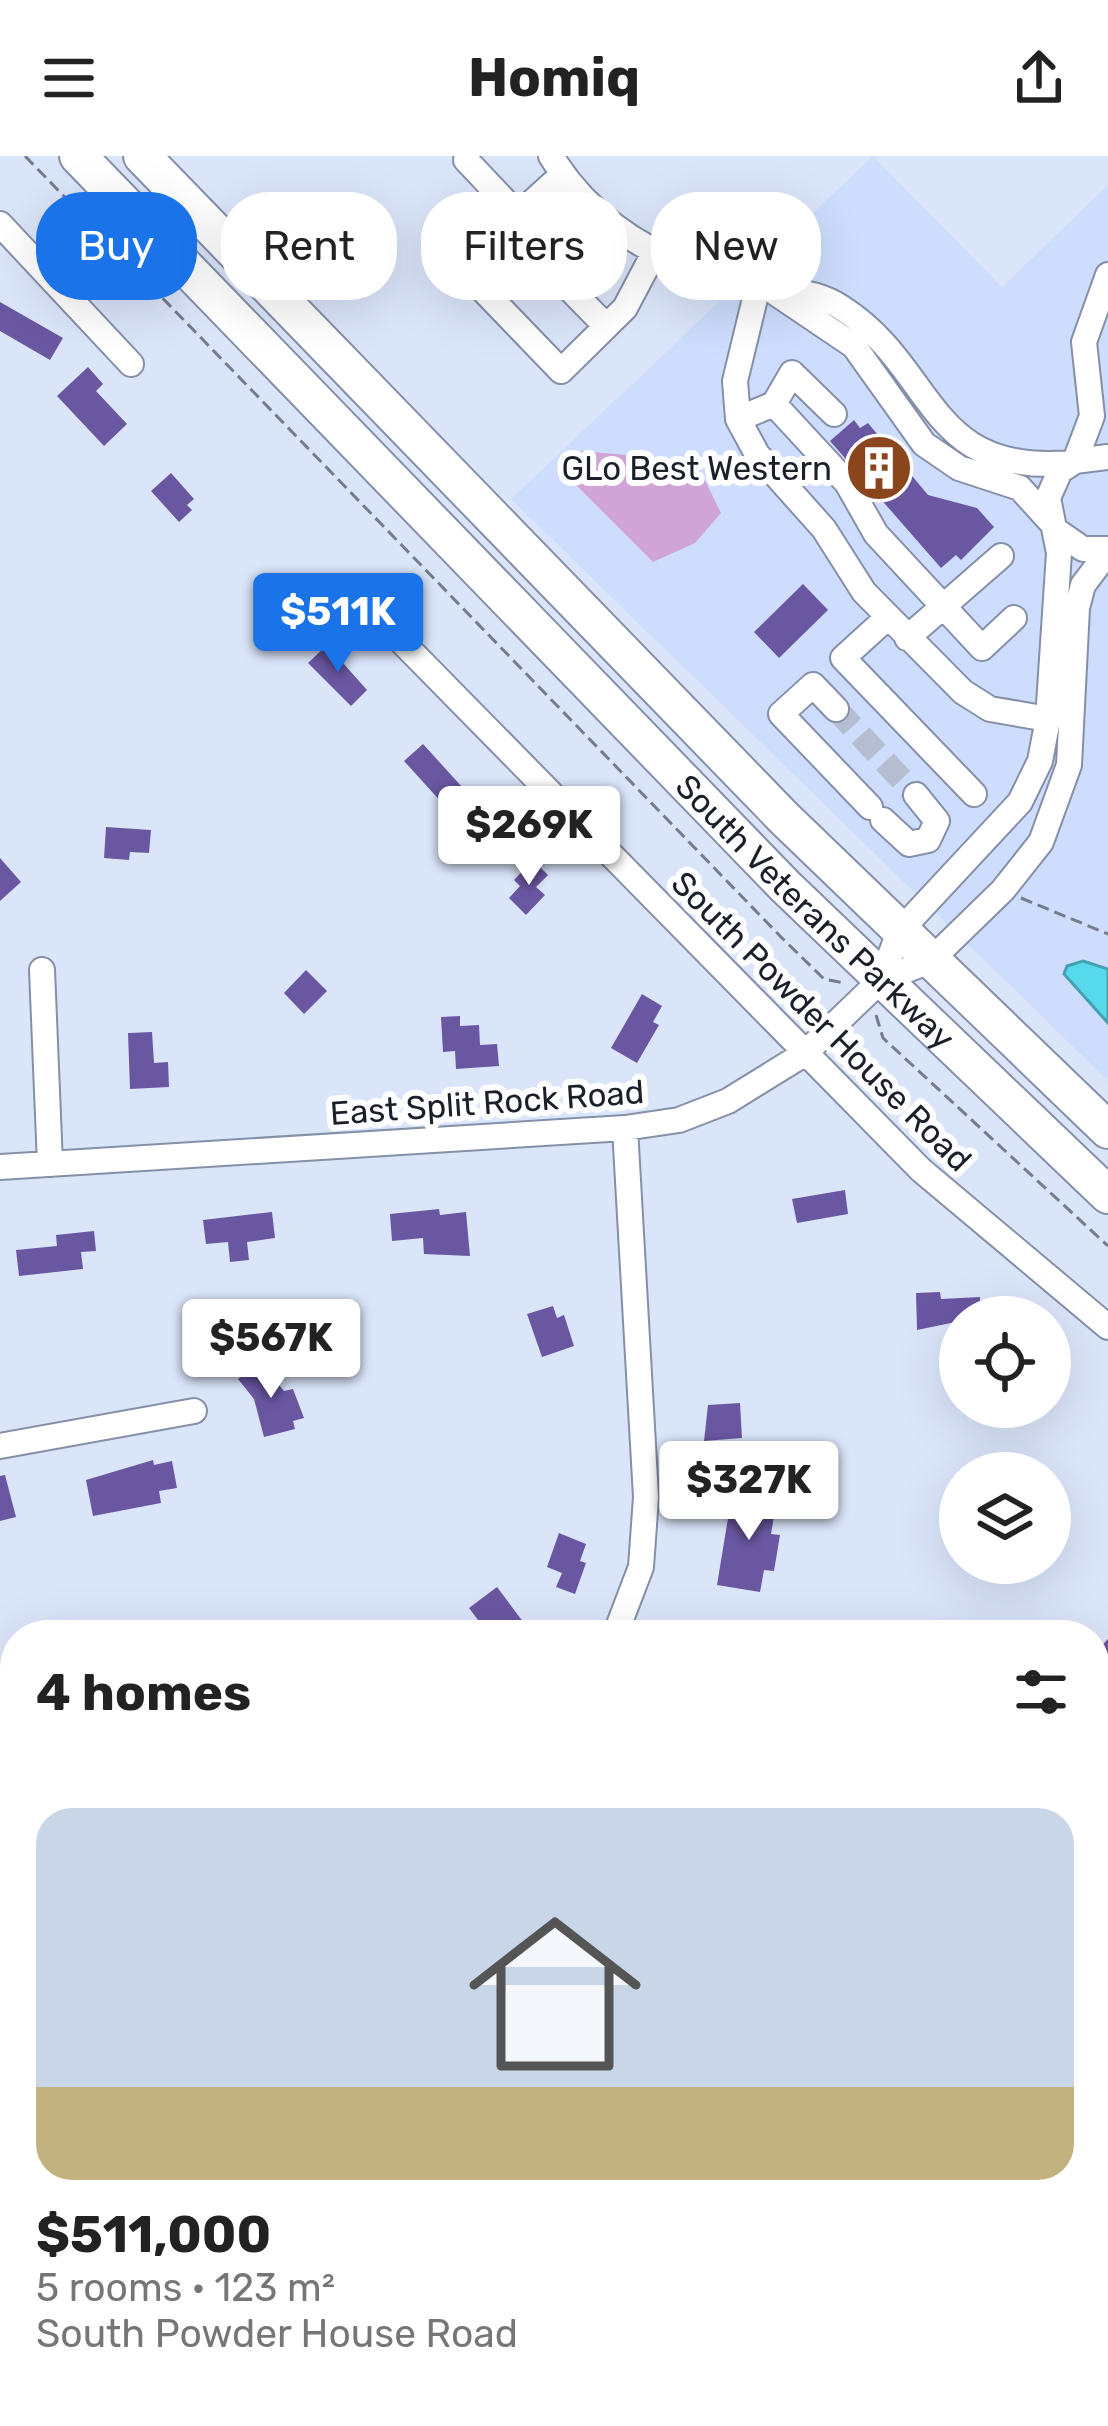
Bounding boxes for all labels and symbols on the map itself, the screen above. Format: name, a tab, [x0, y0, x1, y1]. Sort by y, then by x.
building icon: GLo Best Western	[844, 433, 914, 503]
place label: GLo Best Western	[562, 449, 832, 488]
pin: $511K	[254, 573, 422, 675]
street label: South Veterans Parkway	[668, 767, 962, 1058]
pin: $269K	[445, 786, 613, 888]
street label: South Powder House Road	[664, 863, 980, 1179]
street label: East Split Rock Road	[329, 1072, 645, 1133]
pin: $567K	[187, 1299, 355, 1401]
pin: $327K	[665, 1441, 833, 1543]

